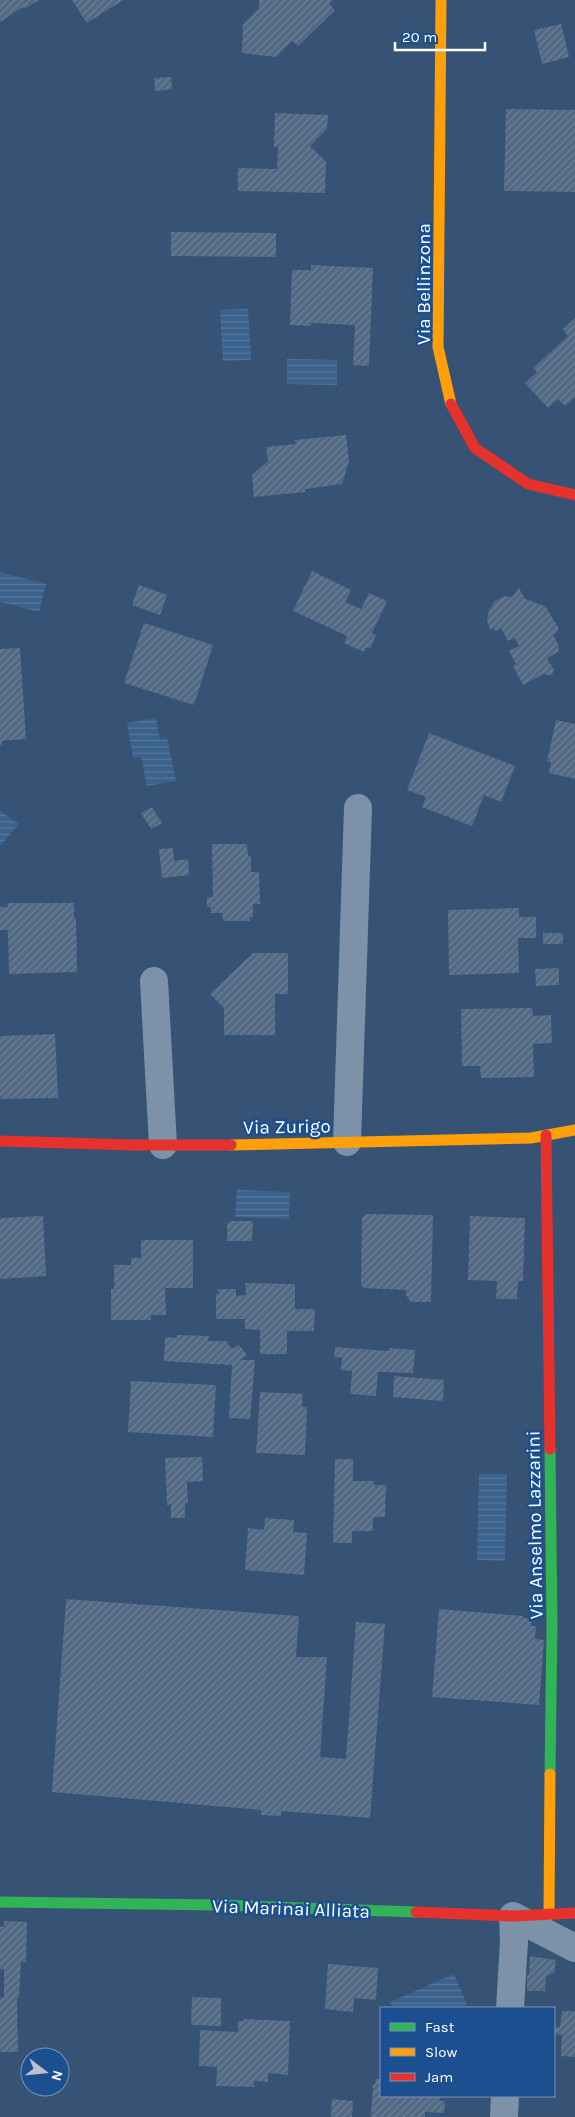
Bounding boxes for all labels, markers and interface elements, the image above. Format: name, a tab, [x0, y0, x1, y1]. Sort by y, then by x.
scale bar	[395, 20, 485, 52]
text: 20 m	[402, 28, 437, 46]
street label: Via Bellinzona	[413, 223, 435, 345]
street label: Via Zurigo	[243, 1115, 331, 1139]
street label: Via Anselmo Lazzarini	[522, 1430, 548, 1620]
street label: Via Marinai Alliata	[212, 1895, 370, 1923]
legend	[380, 2007, 555, 2097]
text: Fast	[425, 2018, 455, 2036]
text: Slow	[425, 2043, 457, 2061]
north arrow	[20, 2047, 70, 2097]
text: N	[47, 2068, 67, 2083]
text: Jam	[425, 2068, 453, 2086]

